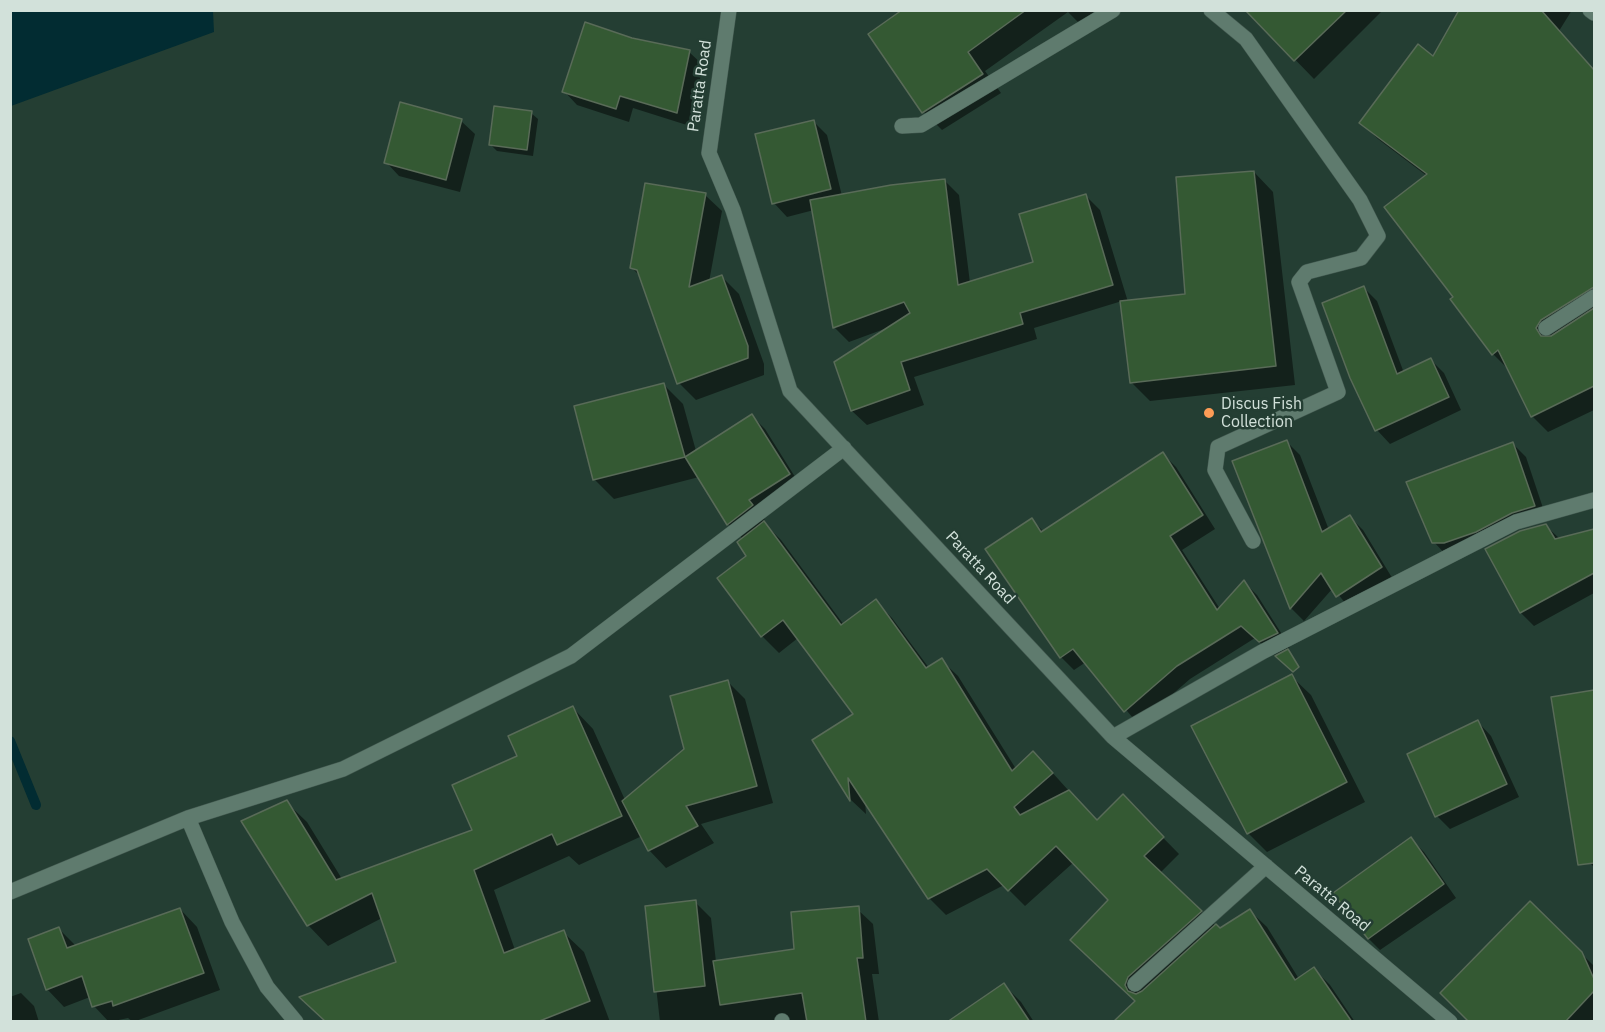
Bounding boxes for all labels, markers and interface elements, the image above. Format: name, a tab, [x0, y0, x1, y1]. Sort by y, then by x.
street label: Paratta Road	[684, 39, 716, 133]
place label: Discus Fish Collection	[1221, 394, 1302, 432]
marker: Discus Fish Collection	[1202, 406, 1216, 420]
street label: Paratta Road	[941, 528, 1019, 608]
street label: Paratta Road	[1290, 862, 1374, 936]

